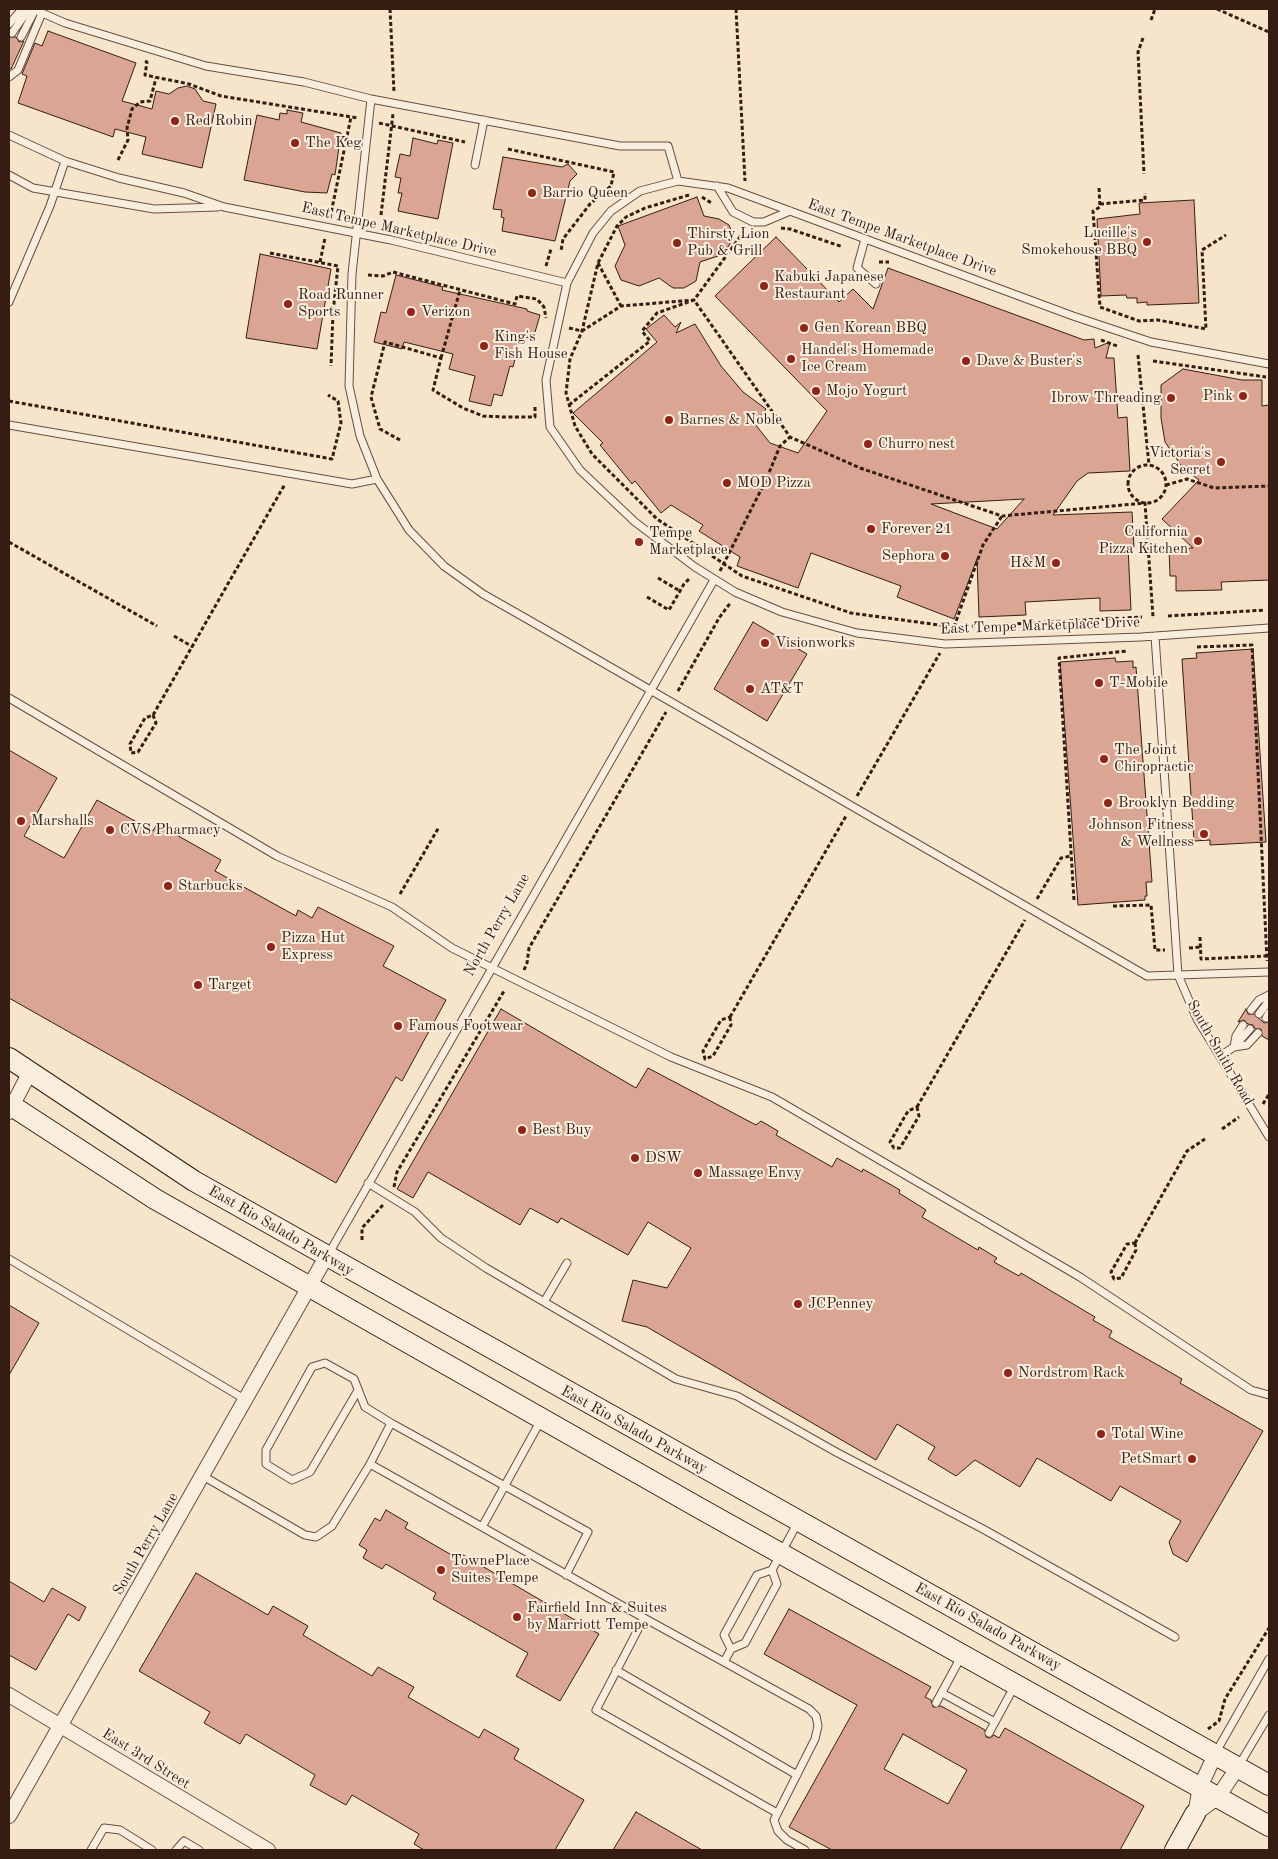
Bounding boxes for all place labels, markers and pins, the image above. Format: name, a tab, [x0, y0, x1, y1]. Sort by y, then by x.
place label: Red Robin	[185, 112, 253, 130]
marker: Red Robin	[169, 115, 181, 127]
place label: The Keg	[305, 134, 361, 152]
marker: The Keg	[289, 137, 301, 149]
place label: Barrio Queen	[542, 184, 628, 202]
marker: Barrio Queen	[526, 187, 538, 199]
place label: Lucille's Smokehouse BBQ	[1021, 224, 1137, 259]
place label: Thirsty Lion Pub & Grill	[687, 225, 770, 260]
marker: Lucille's Smokehouse BBQ	[1141, 236, 1153, 248]
marker: Thirsty Lion Pub & Grill	[671, 237, 683, 249]
place label: Kabuki Japanese Restaurant	[774, 268, 884, 303]
marker: Kabuki Japanese Restaurant	[758, 280, 770, 292]
place label: Road Runner Sports	[298, 286, 384, 321]
marker: Road Runner Sports	[282, 298, 294, 310]
place label: Verizon	[421, 303, 470, 321]
marker: Verizon	[405, 306, 417, 318]
place label: Gen Korean BBQ	[814, 319, 927, 337]
marker: Gen Korean BBQ	[798, 322, 810, 334]
place label: King's Fish House	[494, 328, 568, 363]
marker: King's Fish House	[478, 340, 490, 352]
place label: Handel's Homemade Ice Cream	[801, 341, 934, 376]
place label: Dave & Buster's	[976, 352, 1082, 370]
marker: Handel's Homemade Ice Cream	[785, 353, 797, 365]
marker: Dave & Buster's	[960, 355, 972, 367]
place label: Mojo Yogurt	[826, 382, 907, 400]
marker: Mojo Yogurt	[810, 385, 822, 397]
place label: Pink	[1203, 387, 1233, 405]
place label: Ibrow Threading	[1051, 389, 1161, 407]
marker: Pink	[1237, 390, 1249, 402]
marker: Ibrow Threading	[1165, 392, 1177, 404]
place label: Barnes & Noble	[679, 411, 782, 429]
marker: Barnes & Noble	[663, 414, 675, 426]
place label: Churro nest	[878, 435, 955, 453]
marker: Churro nest	[862, 438, 874, 450]
place label: Victoria's Secret	[1149, 444, 1211, 479]
marker: Victoria's Secret	[1215, 456, 1227, 468]
place label: MOD Pizza	[737, 474, 811, 492]
marker: MOD Pizza	[721, 477, 733, 489]
place label: Forever 21	[881, 520, 952, 538]
marker: Forever 21	[865, 523, 877, 535]
place label: California Pizza Kitchen	[1099, 523, 1188, 558]
place label: Tempe Marketplace	[649, 524, 728, 559]
marker: California Pizza Kitchen	[1192, 535, 1204, 547]
marker: Tempe Marketplace	[633, 536, 645, 548]
place label: Sephora	[882, 547, 935, 565]
marker: Sephora	[939, 550, 951, 562]
place label: H&M	[1010, 554, 1046, 572]
marker: H&M	[1050, 557, 1062, 569]
place label: Visionworks	[775, 634, 855, 652]
marker: Visionworks	[759, 637, 771, 649]
place label: T-Mobile	[1109, 674, 1168, 692]
marker: T-Mobile	[1093, 677, 1105, 689]
place label: AT&T	[760, 680, 803, 698]
marker: AT&T	[744, 683, 756, 695]
place label: The Joint Chiropractic	[1114, 741, 1194, 776]
marker: The Joint Chiropractic	[1098, 753, 1110, 765]
place label: Brooklyn Bedding	[1118, 794, 1235, 812]
marker: Brooklyn Bedding	[1102, 797, 1114, 809]
place label: Marshalls	[31, 812, 94, 830]
marker: Marshalls	[15, 815, 27, 827]
place label: Johnson Fitness & Wellness	[1088, 816, 1194, 851]
place label: CVS Pharmacy	[120, 821, 221, 839]
marker: CVS Pharmacy	[104, 824, 116, 836]
marker: Johnson Fitness & Wellness	[1198, 828, 1210, 840]
place label: Starbucks	[178, 877, 243, 895]
marker: Starbucks	[162, 880, 174, 892]
place label: Pizza Hut Express	[281, 929, 345, 964]
marker: Pizza Hut Express	[265, 941, 277, 953]
place label: Target	[208, 976, 252, 994]
marker: Target	[192, 979, 204, 991]
place label: Famous Footwear	[408, 1017, 523, 1035]
marker: Famous Footwear	[392, 1020, 404, 1032]
place label: Best Buy	[532, 1121, 592, 1139]
marker: Best Buy	[516, 1124, 528, 1136]
place label: DSW	[645, 1149, 682, 1167]
marker: DSW	[629, 1152, 641, 1164]
place label: Massage Envy	[708, 1164, 802, 1182]
marker: Massage Envy	[692, 1167, 704, 1179]
place label: JCPenney	[808, 1295, 874, 1313]
marker: JCPenney	[792, 1298, 804, 1310]
place label: Nordstrom Rack	[1018, 1364, 1125, 1382]
marker: Nordstrom Rack	[1002, 1367, 1014, 1379]
place label: Total Wine	[1111, 1425, 1183, 1443]
marker: Total Wine	[1095, 1428, 1107, 1440]
place label: PetSmart	[1120, 1450, 1182, 1468]
marker: PetSmart	[1186, 1453, 1198, 1465]
place label: TownePlace Suites Tempe	[451, 1552, 538, 1587]
marker: TownePlace Suites Tempe	[435, 1564, 447, 1576]
place label: Fairfield Inn & Suites by Marriott Tempe	[527, 1599, 667, 1634]
marker: Fairfield Inn & Suites by Marriott Tempe	[511, 1611, 523, 1623]

